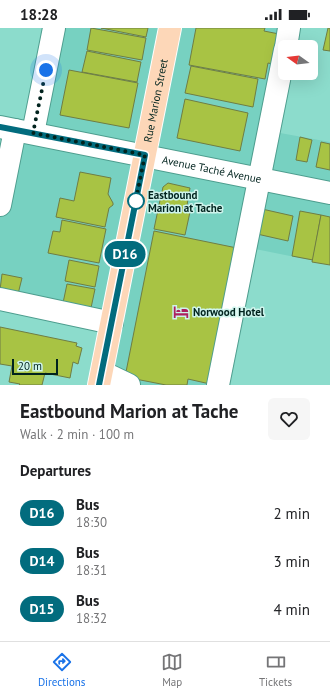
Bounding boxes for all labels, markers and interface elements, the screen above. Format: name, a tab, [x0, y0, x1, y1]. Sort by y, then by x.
text: 18:28	[20, 5, 58, 24]
north arrow	[278, 40, 318, 80]
map controls	[278, 40, 318, 80]
street label: Rue Marion Street	[140, 57, 171, 144]
your location	[36, 60, 56, 80]
street label: Avenue Taché Avenue	[161, 153, 263, 186]
place label: Eastbound Marion at Tache	[148, 188, 223, 215]
marker: Eastbound Marion at Tache	[127, 192, 145, 210]
line badge: D16	[102, 241, 148, 267]
text: D16	[113, 245, 137, 263]
hotel icon: Norwood Hotel	[172, 303, 190, 321]
place label: Norwood Hotel	[193, 305, 265, 319]
scale bar	[12, 357, 58, 376]
text: 20 m	[18, 359, 42, 373]
button: heart	[268, 398, 310, 440]
text: Eastbound Marion at Tache	[20, 399, 238, 423]
text: Walk · 2 min · 100 m	[20, 426, 134, 443]
text: Departures	[20, 461, 91, 480]
text: Bus	[76, 495, 99, 514]
text: D16	[30, 504, 54, 522]
text: 2 min	[273, 504, 310, 523]
text: 18:30	[76, 514, 107, 531]
text: Bus	[76, 543, 99, 562]
text: D14	[30, 552, 54, 570]
text: 3 min	[273, 552, 310, 571]
text: 18:31	[76, 562, 107, 579]
text: Bus	[76, 591, 99, 610]
text: D15	[30, 600, 54, 618]
text: 4 min	[273, 600, 310, 619]
text: 18:32	[76, 610, 107, 627]
tab: Directions	[38, 651, 85, 689]
tab: Map	[161, 651, 183, 689]
tab: Tickets	[259, 651, 292, 689]

